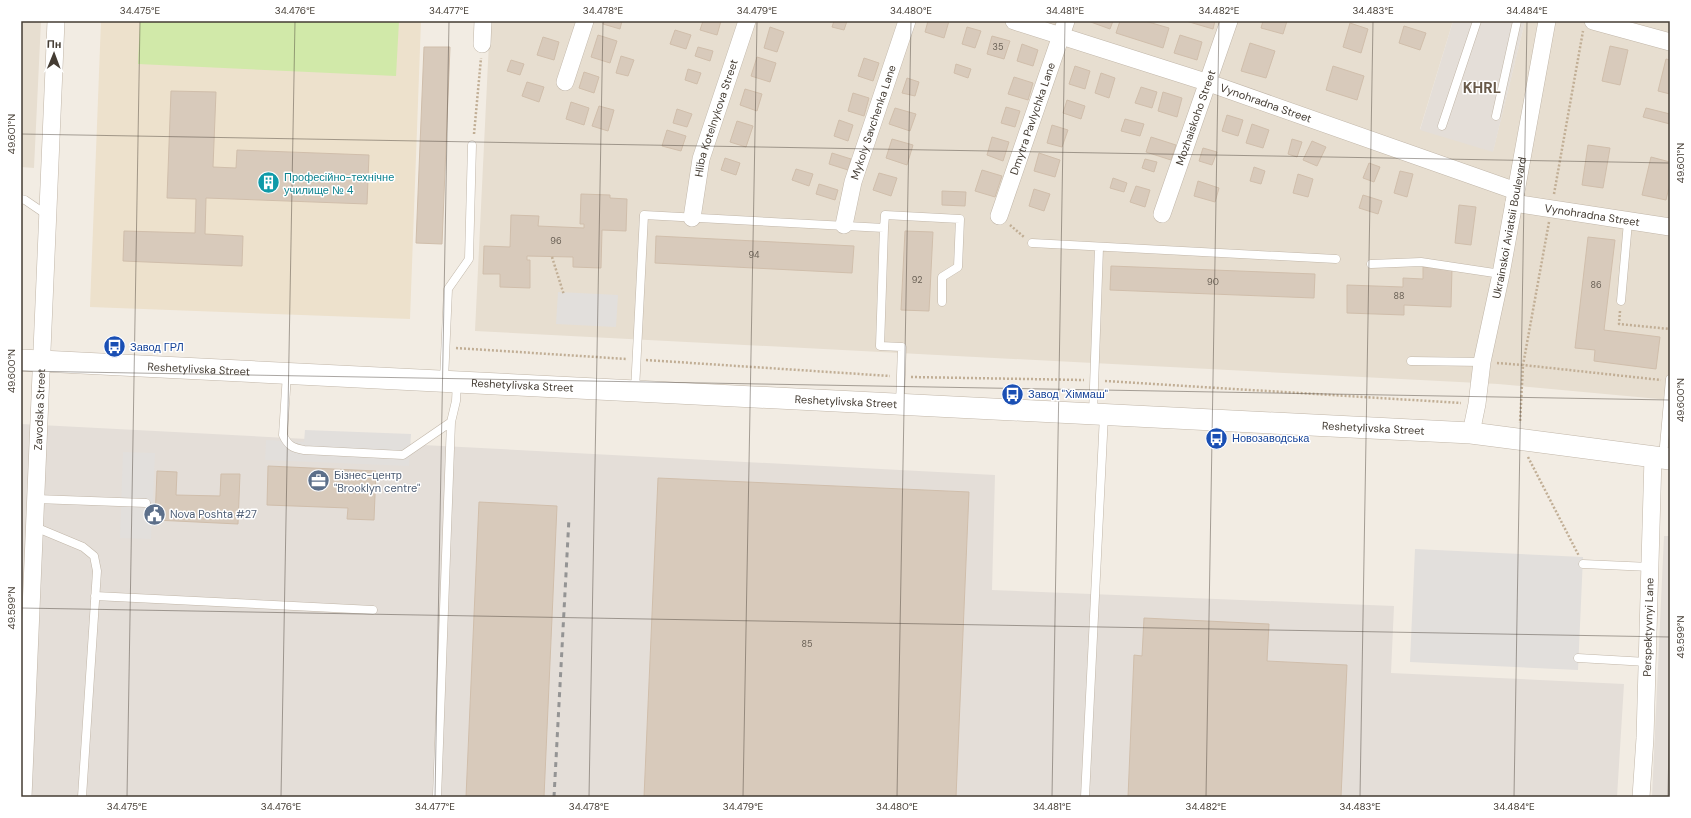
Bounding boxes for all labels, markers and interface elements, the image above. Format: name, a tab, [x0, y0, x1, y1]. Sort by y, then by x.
text: 34.475°E	[120, 4, 160, 17]
text: 34.476°E	[275, 4, 316, 17]
text: 34.477°E	[429, 4, 469, 17]
text: 34.478°E	[583, 4, 624, 17]
text: 34.479°E	[737, 4, 778, 17]
text: 34.480°E	[890, 4, 932, 17]
text: 34.481°E	[1046, 4, 1084, 17]
text: 34.482°E	[1199, 4, 1240, 17]
text: 34.483°E	[1352, 4, 1394, 17]
text: 34.484°E	[1506, 4, 1548, 17]
north arrow	[34, 34, 74, 74]
text: Пн	[47, 37, 62, 51]
house number: 35	[993, 41, 1003, 53]
street label: Hliba Kotelnykova Street	[691, 57, 741, 178]
street label: Dmytra Pavlychka Lane	[1007, 61, 1058, 177]
street label: Mykoly Savchenka Lane	[847, 63, 899, 181]
street label: Mozhaiskoho Street	[1172, 68, 1218, 167]
district label: KHRL	[1463, 78, 1501, 98]
street label: Vynohradna Street	[1218, 80, 1314, 126]
text: 49.601°N	[5, 114, 18, 154]
text: 49.601°N	[1674, 143, 1687, 183]
street label: Ukrainskoi Aviatsii Boulevard	[1489, 156, 1529, 300]
building icon: Професійно-технічне училище № 4	[255, 170, 281, 196]
place label: Професійно-технічне училище № 4	[284, 170, 394, 197]
street label: Vynohradna Street	[1544, 201, 1641, 229]
house number: 96	[550, 235, 562, 247]
house number: 94	[748, 249, 760, 261]
house number: 92	[912, 274, 922, 286]
house number: 90	[1207, 276, 1219, 288]
house number: 86	[1590, 279, 1602, 291]
house number: 88	[1394, 290, 1404, 302]
bus stop icon: Завод ГРЛ	[101, 334, 127, 360]
place label: Завод ГРЛ	[130, 340, 184, 354]
text: 49.600°N	[5, 349, 18, 393]
street label: Reshetylivska Street	[147, 359, 250, 379]
street label: Zavodska Street	[31, 368, 48, 451]
street label: Reshetylivska Street	[471, 376, 574, 395]
text: 49.600°N	[1674, 378, 1687, 422]
bus stop icon: Завод "Хіммаш"	[999, 381, 1025, 407]
place label: Завод "Хіммаш"	[1028, 387, 1108, 401]
street label: Reshetylivska Street	[794, 392, 898, 411]
street label: Reshetylivska Street	[1322, 419, 1425, 438]
bus stop icon: Новозаводська	[1203, 425, 1229, 451]
place label: Новозаводська	[1232, 431, 1310, 445]
office icon: Бізнес-центр "Brooklyn centre"	[306, 468, 332, 494]
place label: Бізнес-центр "Brooklyn centre"	[334, 468, 420, 495]
public building icon: Nova Poshta #27	[142, 501, 168, 527]
place label: Nova Poshta #27	[170, 507, 257, 521]
street label: Perspektyvnyi Lane	[1640, 577, 1657, 677]
text: 49.599°N	[5, 587, 18, 629]
text: 49.599°N	[1674, 616, 1687, 658]
house number: 85	[802, 638, 812, 650]
text: 34.475°E	[107, 800, 147, 813]
text: 34.476°E	[261, 800, 302, 813]
text: 34.477°E	[415, 800, 455, 813]
text: 34.478°E	[569, 800, 610, 813]
text: 34.479°E	[723, 800, 764, 813]
text: 34.480°E	[876, 800, 918, 813]
text: 34.481°E	[1033, 800, 1071, 813]
text: 34.482°E	[1186, 800, 1227, 813]
text: 34.483°E	[1339, 800, 1381, 813]
text: 34.484°E	[1493, 800, 1535, 813]

